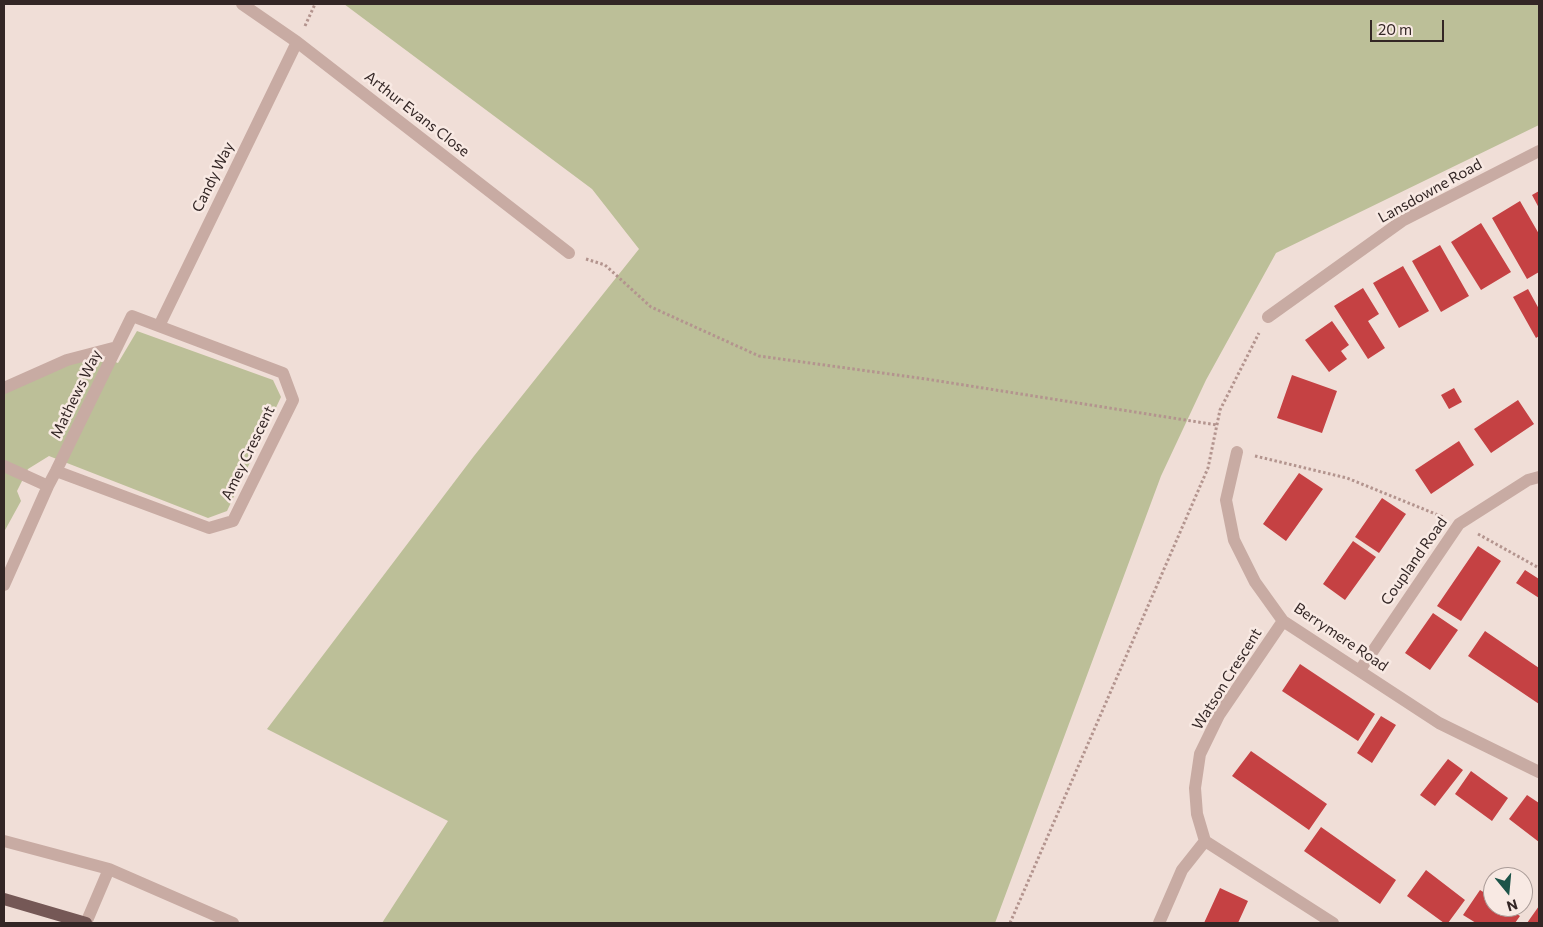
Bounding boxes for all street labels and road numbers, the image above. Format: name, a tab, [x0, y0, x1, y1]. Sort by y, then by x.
street label: Arthur Evans Close	[361, 67, 473, 161]
street label: Candy Way	[188, 139, 238, 215]
street label: Lansdowne Road	[1375, 155, 1485, 227]
street label: Mathews Way	[47, 347, 105, 441]
street label: Amey Crescent	[217, 403, 279, 503]
street label: Coupland Road	[1377, 514, 1451, 608]
street label: Berrymere Road	[1290, 599, 1392, 675]
street label: Watson Crescent	[1188, 625, 1266, 733]

